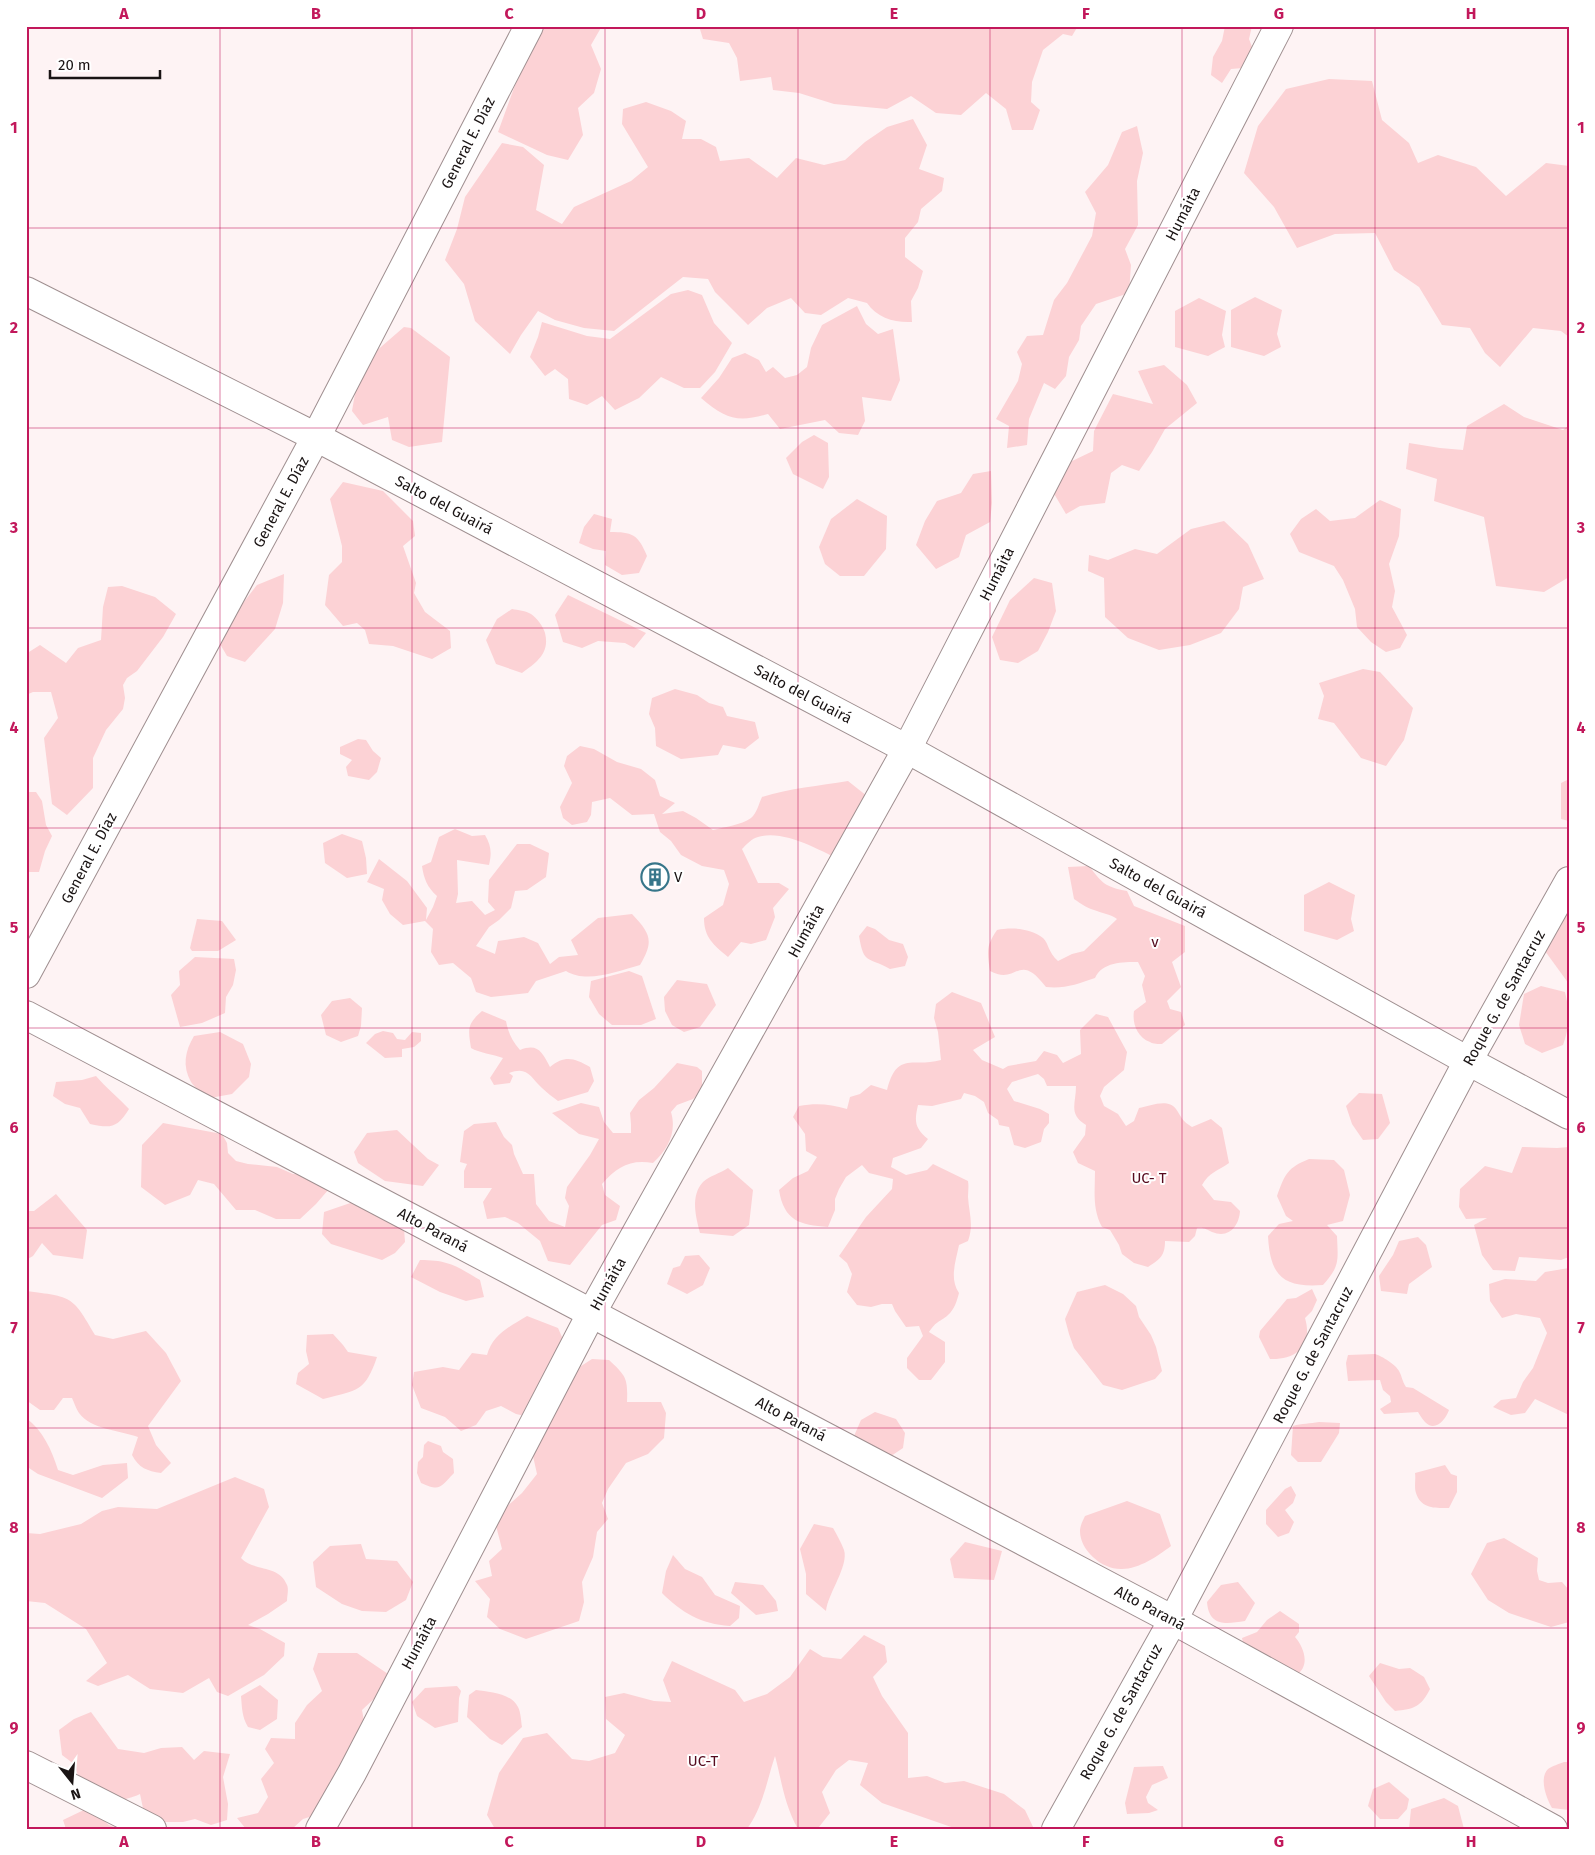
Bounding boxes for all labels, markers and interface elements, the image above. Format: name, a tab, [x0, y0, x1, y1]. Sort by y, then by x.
text: A	[118, 4, 129, 23]
text: B	[311, 4, 321, 23]
text: C	[504, 4, 514, 23]
text: D	[696, 4, 706, 23]
text: E	[890, 4, 898, 23]
text: F	[1082, 4, 1090, 23]
text: G	[1274, 4, 1284, 23]
text: H	[1466, 4, 1476, 23]
scale bar	[50, 48, 160, 80]
text: 20 m	[58, 56, 91, 74]
street label: General E. Díaz	[437, 94, 499, 192]
text: 1	[10, 118, 18, 137]
text: 1	[1577, 118, 1585, 137]
street label: Humáita	[1162, 184, 1204, 244]
text: 2	[10, 318, 18, 337]
text: 2	[1577, 318, 1585, 337]
street label: General E. Díaz	[249, 453, 313, 551]
street label: Salto del Guairá	[392, 472, 496, 538]
text: 3	[9, 518, 18, 537]
text: 3	[1576, 518, 1585, 537]
street label: Humáita	[976, 544, 1018, 604]
street label: Salto del Guairá	[751, 661, 855, 727]
text: 4	[9, 718, 19, 737]
text: 4	[1576, 718, 1586, 737]
street label: General E. Díaz	[57, 809, 121, 907]
street label: Salto del Guairá	[1106, 854, 1210, 922]
building icon: V	[640, 862, 670, 892]
place label: V	[674, 868, 683, 886]
street label: Humáita	[784, 901, 828, 961]
text: 5	[10, 918, 19, 937]
text: 5	[1577, 918, 1586, 937]
street label: Roque G. de Santacruz	[1459, 927, 1549, 1069]
park label: v	[1151, 933, 1159, 951]
text: 6	[9, 1118, 19, 1137]
text: 6	[1576, 1118, 1586, 1137]
park label: UC- T	[1131, 1169, 1167, 1187]
street label: Alto Paraná	[395, 1204, 471, 1256]
street label: Humáita	[586, 1254, 630, 1314]
street label: Roque G. de Santacruz	[1269, 1283, 1357, 1427]
text: 7	[10, 1318, 18, 1337]
text: 7	[1577, 1318, 1585, 1337]
street label: Alto Paraná	[753, 1393, 829, 1445]
text: 8	[9, 1518, 19, 1537]
text: 8	[1576, 1518, 1586, 1537]
street label: Alto Paraná	[1112, 1582, 1188, 1634]
street label: Humáita	[398, 1613, 440, 1673]
street label: Roque G. de Santacruz	[1076, 1641, 1166, 1783]
text: 9	[10, 1718, 19, 1737]
text: 9	[1577, 1718, 1586, 1737]
park label: UC-T	[688, 1752, 718, 1770]
north arrow	[48, 1758, 98, 1808]
text: N	[69, 1784, 83, 1803]
text: A	[118, 1832, 129, 1851]
text: B	[311, 1832, 321, 1851]
text: C	[504, 1832, 514, 1851]
text: D	[696, 1832, 706, 1851]
text: E	[890, 1832, 898, 1851]
text: F	[1082, 1832, 1090, 1851]
text: G	[1274, 1832, 1284, 1851]
text: H	[1466, 1832, 1476, 1851]

